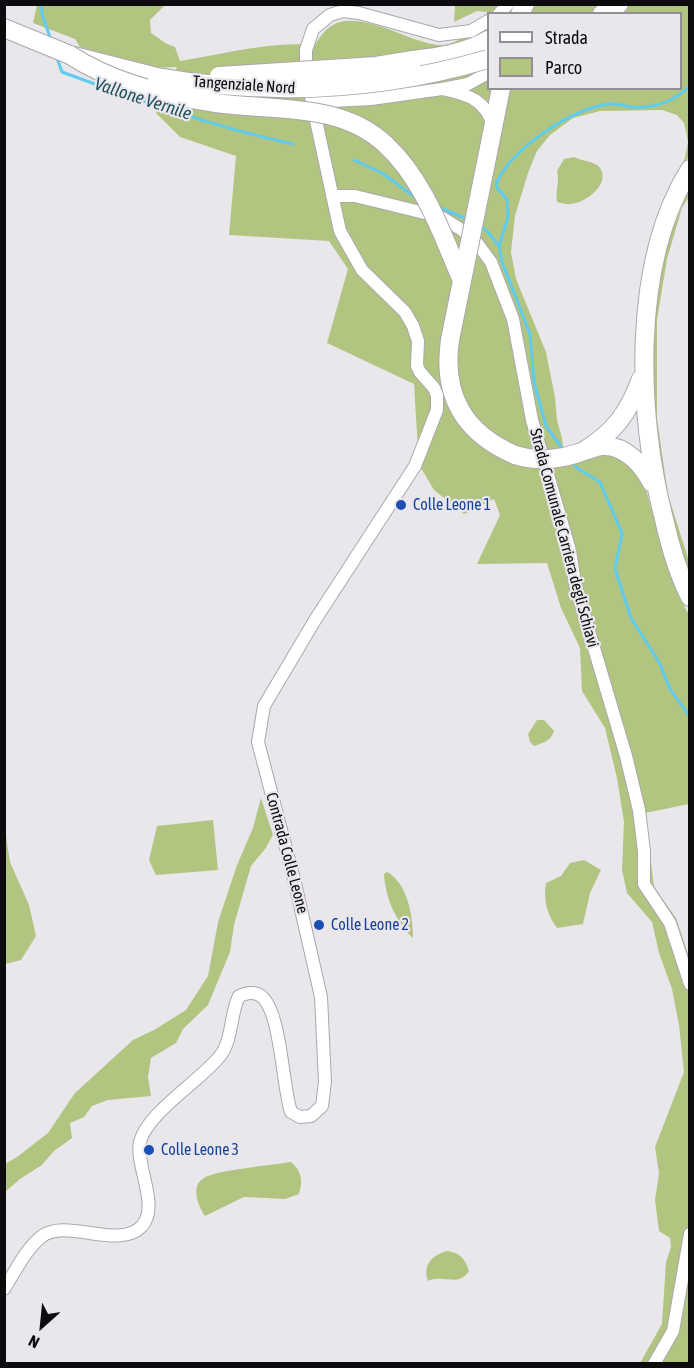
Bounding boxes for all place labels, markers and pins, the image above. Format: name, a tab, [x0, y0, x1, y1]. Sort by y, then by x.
place label: Colle Leone 1	[413, 495, 491, 515]
marker: Colle Leone 1	[394, 498, 408, 512]
place label: Colle Leone 2	[331, 915, 409, 935]
marker: Colle Leone 2	[312, 918, 326, 932]
place label: Colle Leone 3	[161, 1140, 239, 1160]
marker: Colle Leone 3	[142, 1143, 156, 1157]

